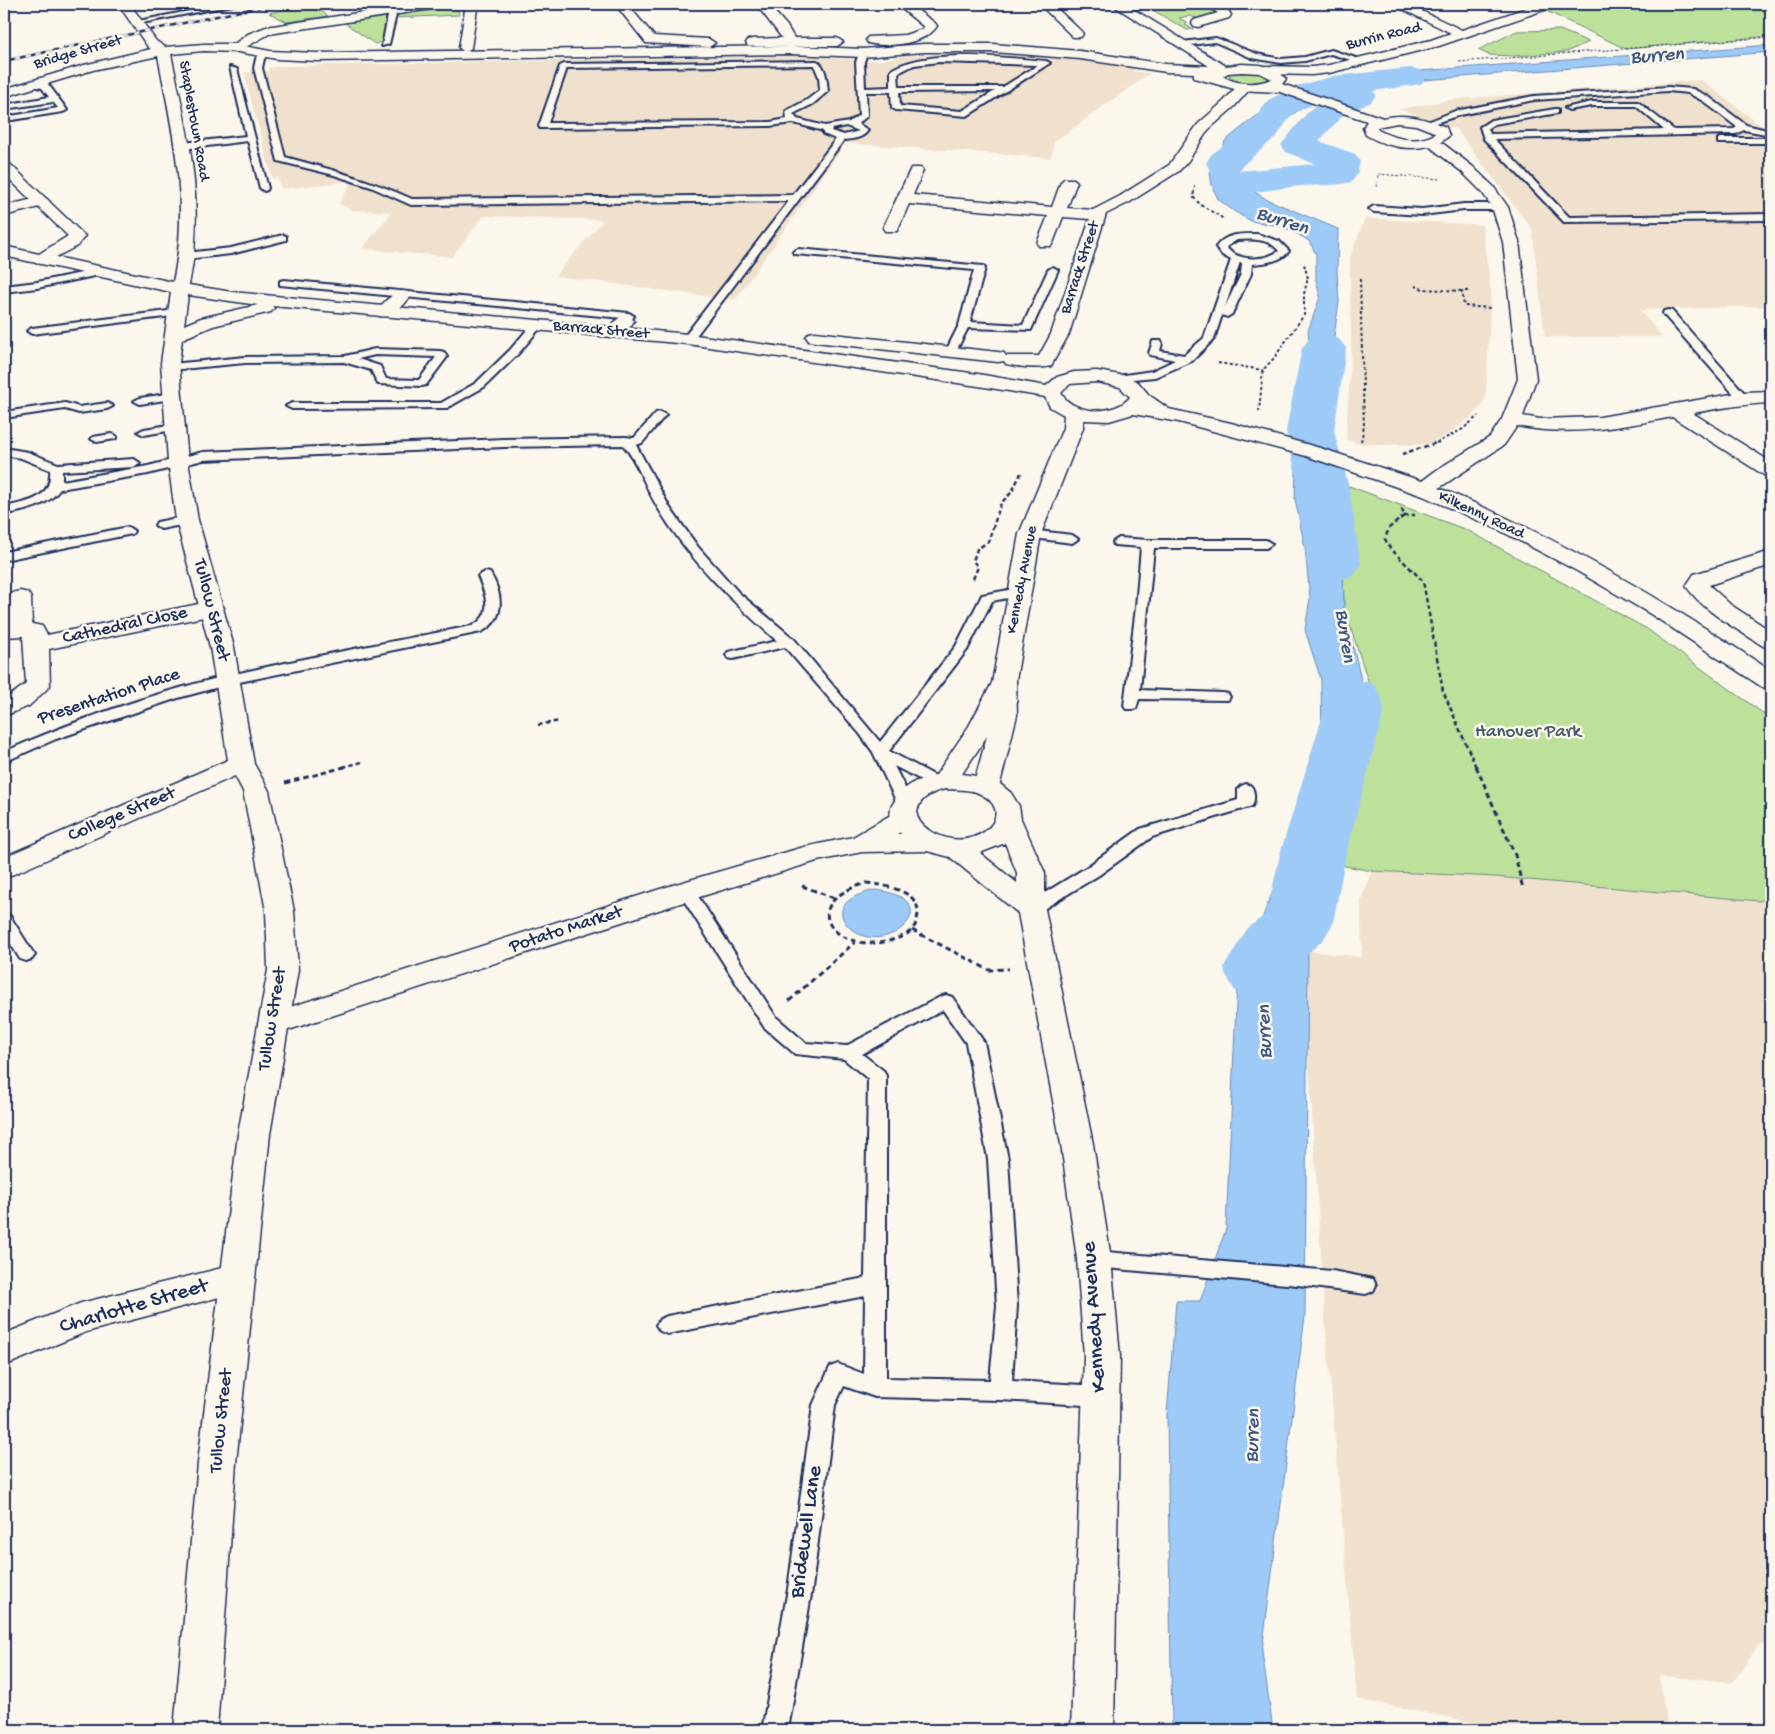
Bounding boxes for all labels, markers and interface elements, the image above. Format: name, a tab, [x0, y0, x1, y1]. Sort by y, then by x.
street label: Burrin Road	[1343, 18, 1425, 56]
street label: Bridge Street	[31, 31, 126, 75]
water label: Burren	[1629, 44, 1685, 70]
street label: Staplestown Road	[173, 59, 213, 184]
water label: Burren	[1253, 203, 1312, 241]
street label: Barrack Street	[1057, 218, 1105, 318]
street label: Barrack Street	[551, 317, 651, 345]
street label: Kilkenny Road	[1435, 488, 1529, 545]
street label: Kennedy Avenue	[1003, 524, 1043, 636]
street label: Tullow Street	[187, 556, 235, 666]
street label: Cathedral Close	[61, 602, 190, 650]
water label: Burren	[1329, 608, 1359, 665]
street label: Presentation Place	[34, 663, 183, 731]
park label: Hanover Park	[1475, 721, 1582, 744]
street label: College Street	[65, 781, 181, 848]
street label: Potato Market	[506, 900, 627, 959]
street label: Tullow Street	[253, 963, 293, 1073]
water label: Burren	[1254, 1004, 1278, 1059]
street label: Kennedy Avenue	[1077, 1240, 1113, 1393]
street label: Charlotte Street	[57, 1273, 213, 1341]
street label: Tullow Street	[205, 1366, 239, 1475]
water label: Burren	[1242, 1408, 1266, 1463]
street label: Bridewell Lane	[785, 1463, 829, 1601]

